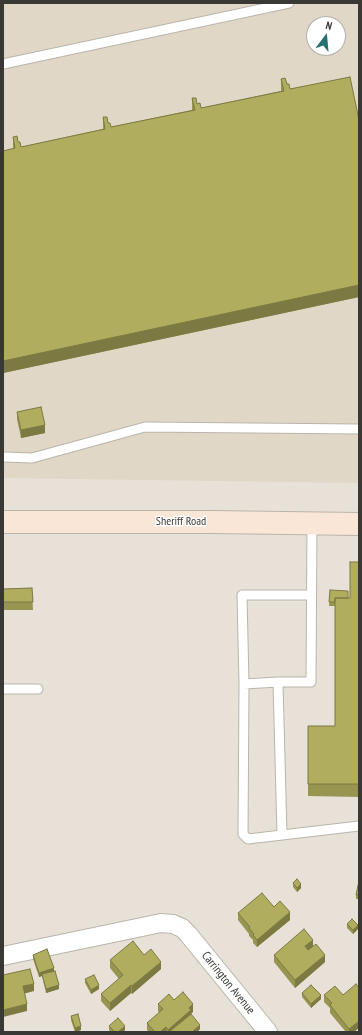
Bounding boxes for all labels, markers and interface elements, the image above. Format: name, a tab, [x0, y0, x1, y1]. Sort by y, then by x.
north arrow	[306, 16, 346, 56]
text: N	[324, 18, 334, 33]
street label: Sheriff Road	[156, 515, 206, 529]
street label: Carrington Avenue	[198, 949, 258, 1017]

